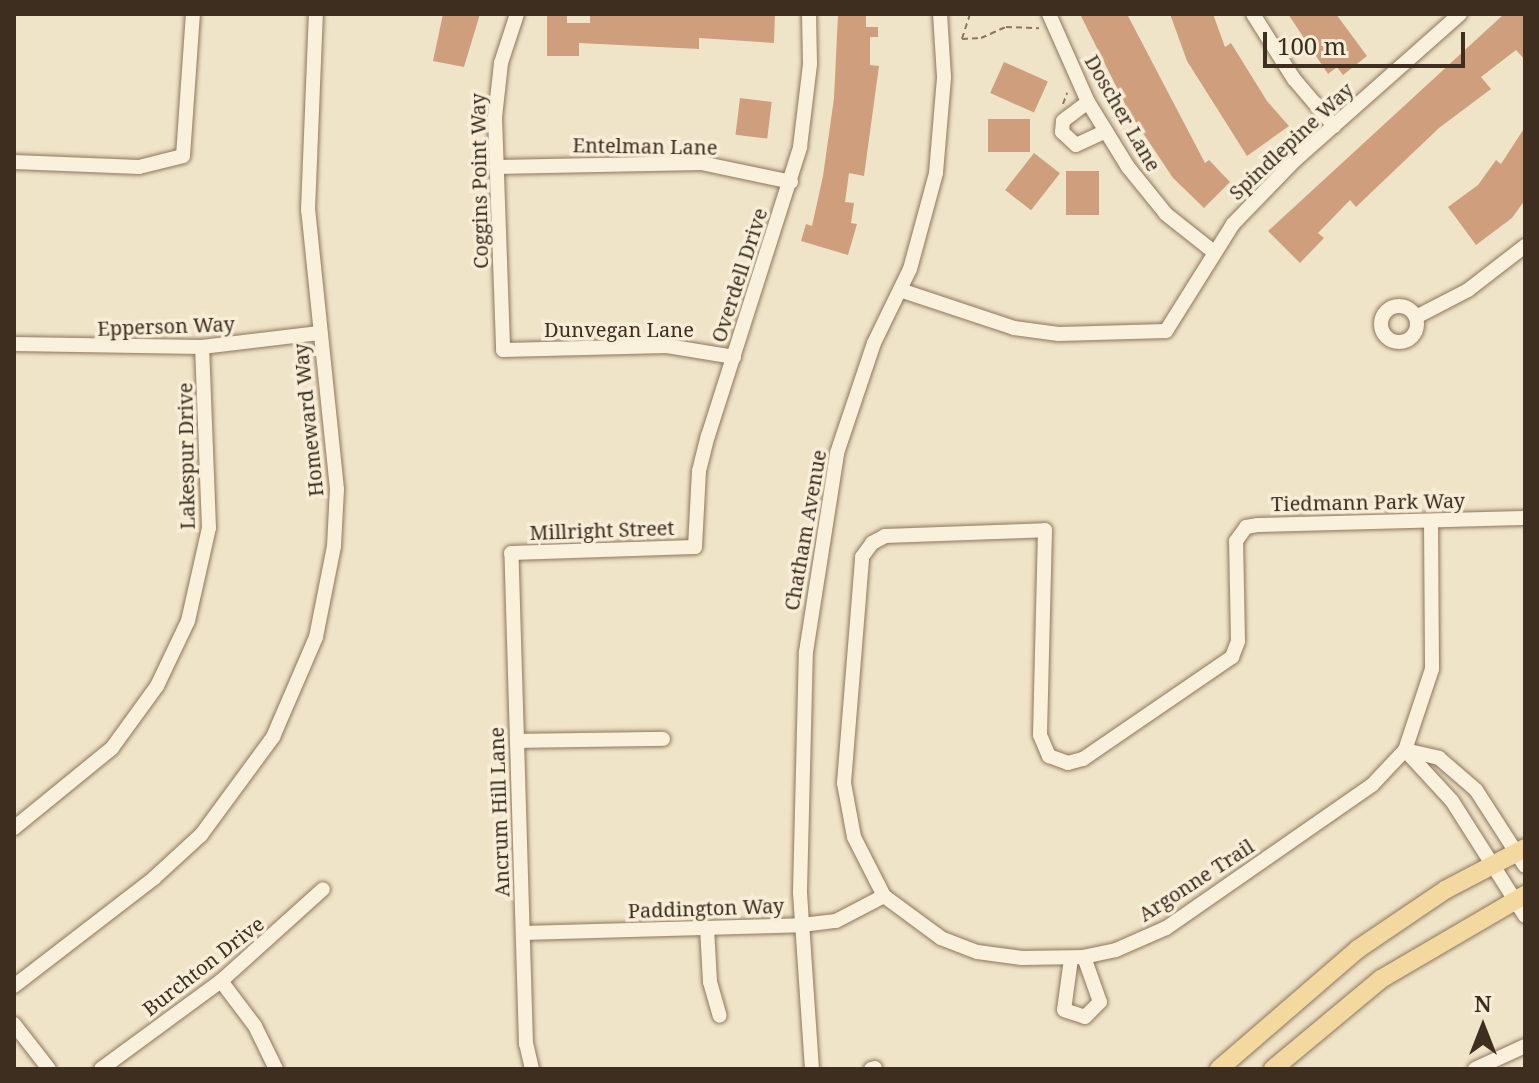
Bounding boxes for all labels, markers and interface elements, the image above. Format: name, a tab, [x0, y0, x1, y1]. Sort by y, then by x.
scale bar	[1267, 16, 1469, 66]
text: 100 m	[1277, 29, 1346, 62]
street label: Doscher Lane	[1080, 51, 1166, 175]
street label: Spindlepine Way	[1224, 77, 1358, 205]
street label: Coggins Point Way	[465, 93, 493, 269]
street label: Entelman Lane	[572, 133, 718, 159]
street label: Overdell Drive	[706, 205, 772, 345]
street label: Epperson Way	[97, 312, 235, 340]
street label: Dunvegan Lane	[544, 317, 694, 341]
street label: Homeward Way	[288, 342, 328, 498]
street label: Lakespur Drive	[173, 382, 199, 530]
street label: Chatham Avenue	[779, 448, 831, 612]
street label: Tiedmann Park Way	[1271, 488, 1465, 516]
street label: Millright Street	[529, 515, 675, 545]
street label: Ancrum Hill Lane	[484, 727, 514, 897]
street label: Argonne Trail	[1134, 834, 1258, 926]
street label: Paddington Way	[627, 893, 785, 923]
street label: Burchton Drive	[138, 911, 268, 1021]
north arrow	[1443, 987, 1523, 1067]
text: N	[1474, 988, 1492, 1018]

